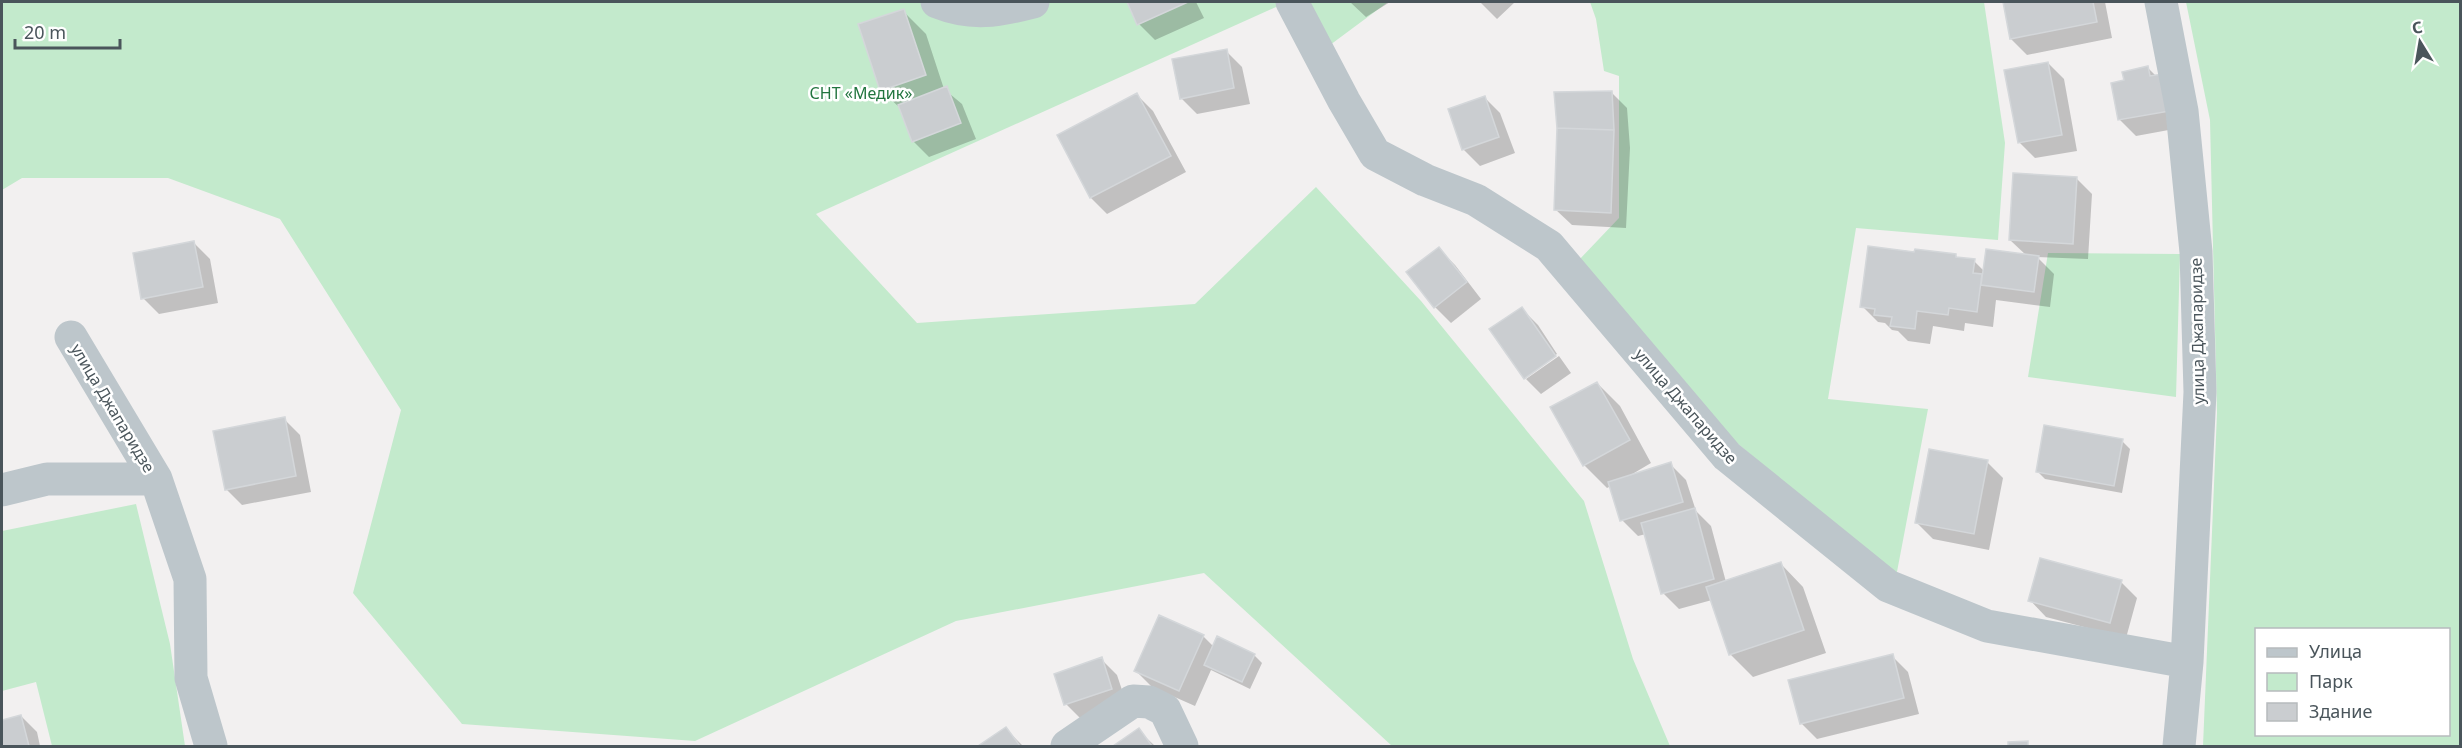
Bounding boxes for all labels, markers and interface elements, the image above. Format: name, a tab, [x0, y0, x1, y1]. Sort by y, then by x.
scale bar	[15, 12, 120, 50]
north arrow	[2390, 12, 2450, 72]
text: С	[2410, 15, 2424, 39]
text: 20 m	[24, 20, 66, 44]
park label: СНТ «Медик»	[810, 82, 912, 104]
street label: улица Джапаридзе	[2185, 257, 2209, 404]
street label: улица Джапаридзе	[66, 340, 160, 477]
street label: улица Джапаридзе	[1630, 344, 1742, 469]
legend	[2255, 628, 2450, 736]
text: Улица	[2309, 639, 2362, 663]
text: Парк	[2309, 669, 2353, 693]
text: Здание	[2309, 699, 2373, 723]

